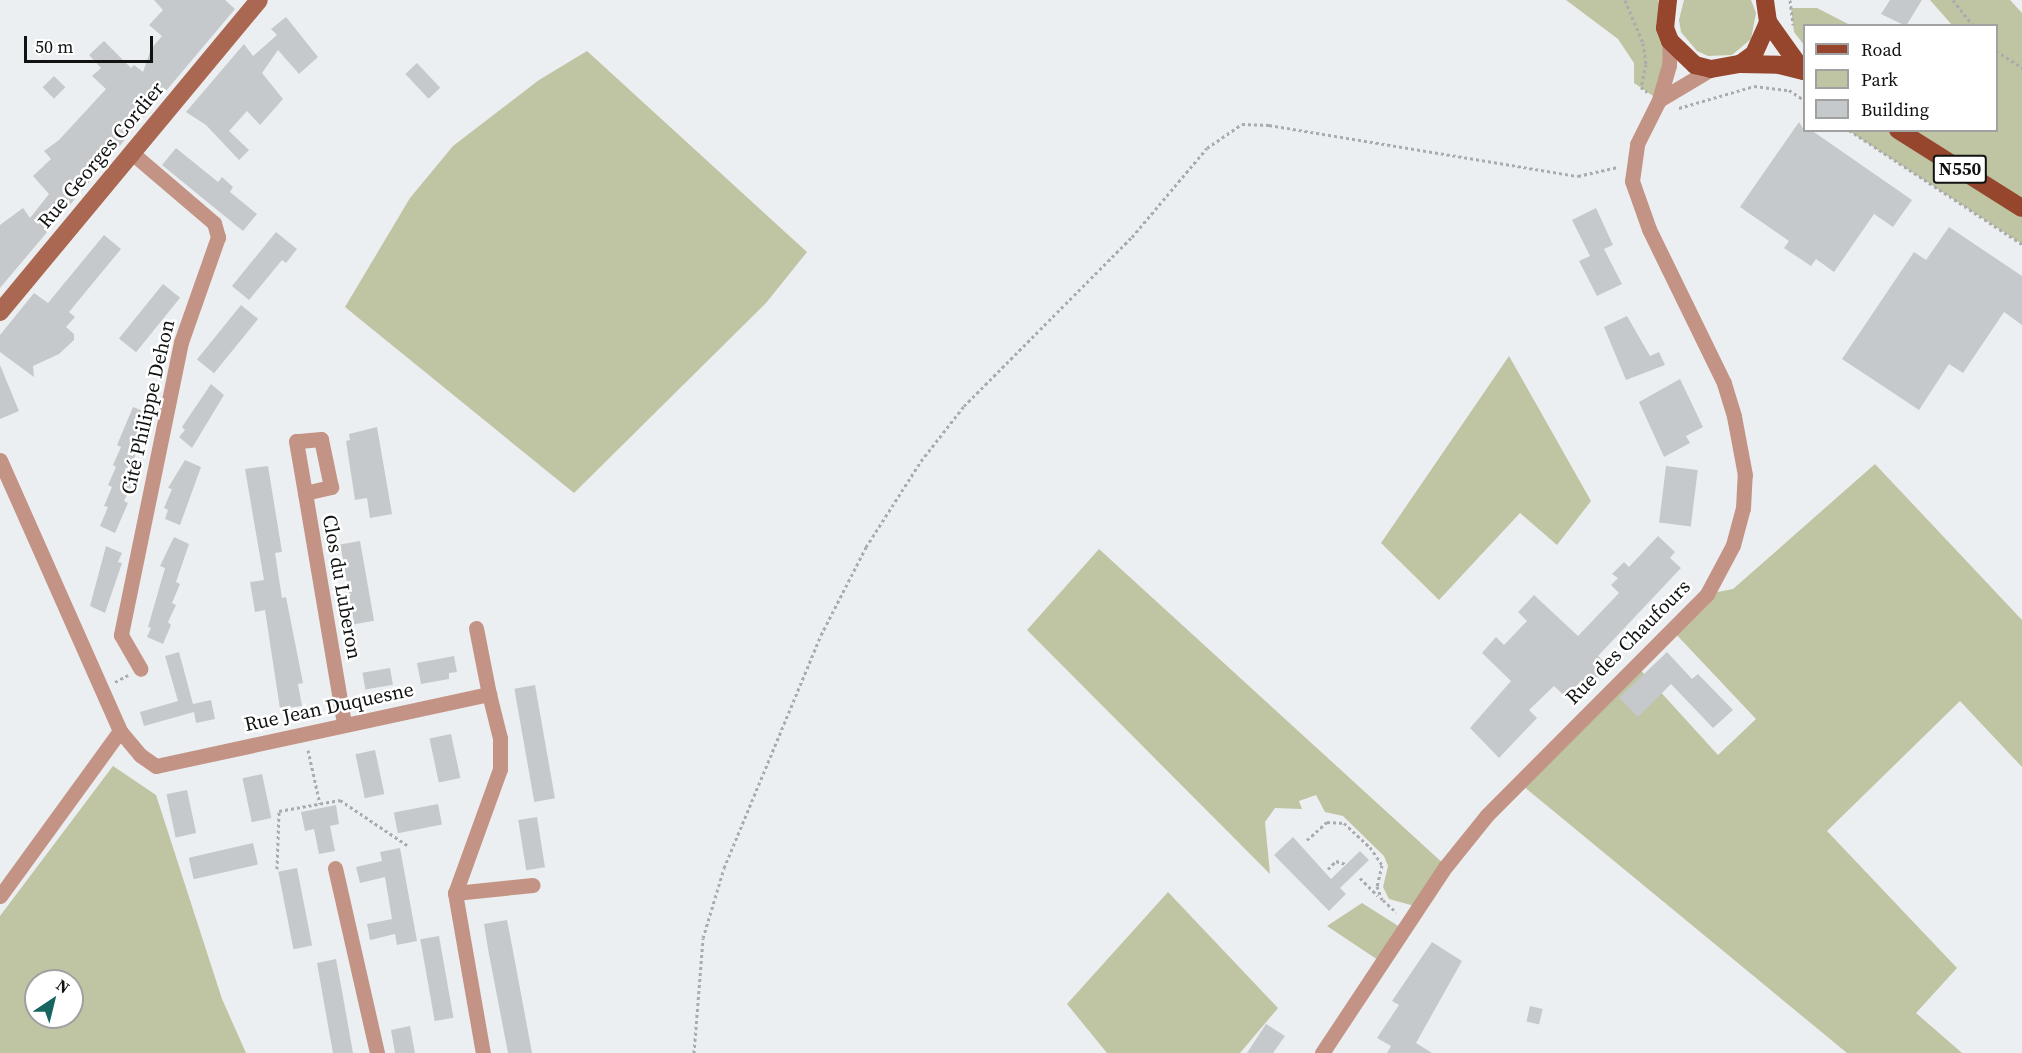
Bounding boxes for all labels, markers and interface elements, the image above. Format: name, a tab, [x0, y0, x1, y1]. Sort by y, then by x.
scale bar	[27, 24, 156, 62]
legend	[1803, 24, 1998, 132]
text: 50 m	[35, 34, 73, 59]
text: Road	[1861, 37, 1902, 62]
text: Park	[1861, 67, 1898, 92]
street label: Rue Georges Cordier	[33, 77, 169, 233]
text: Building	[1861, 97, 1929, 122]
road number: N550	[1932, 154, 1988, 184]
street label: Cité Philippe Dehon	[116, 317, 180, 497]
street label: Clos du Luberon	[317, 513, 367, 661]
street label: Rue des Chaufours	[1561, 575, 1695, 709]
street label: Rue Jean Duquesne	[242, 677, 416, 737]
north arrow	[24, 969, 84, 1029]
text: N	[52, 974, 74, 998]

